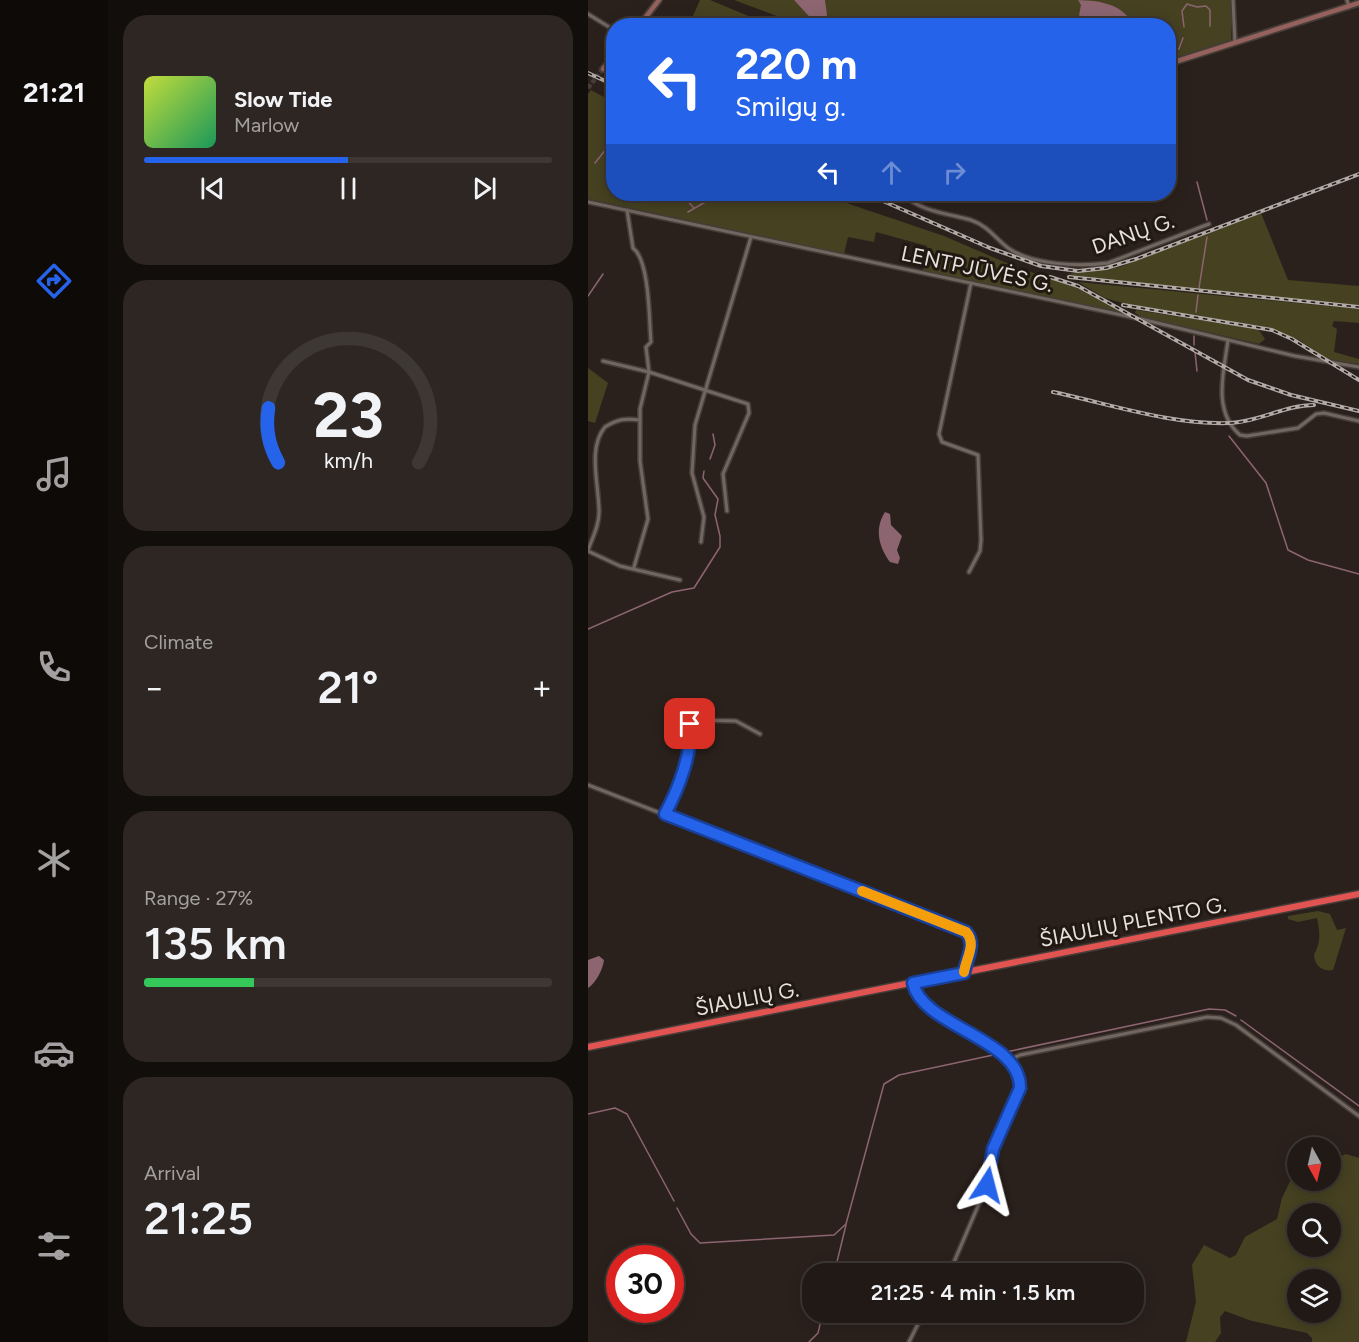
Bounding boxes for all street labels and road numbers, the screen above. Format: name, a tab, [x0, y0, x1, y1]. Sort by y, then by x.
street label: DANŲ G.	[1088, 208, 1177, 259]
street label: LENTPJŪVĖS G.	[899, 240, 1055, 297]
street label: ŠIAULIŲ PLENTO G.	[1038, 891, 1228, 952]
street label: ŠIAULIŲ G.	[693, 976, 801, 1021]

